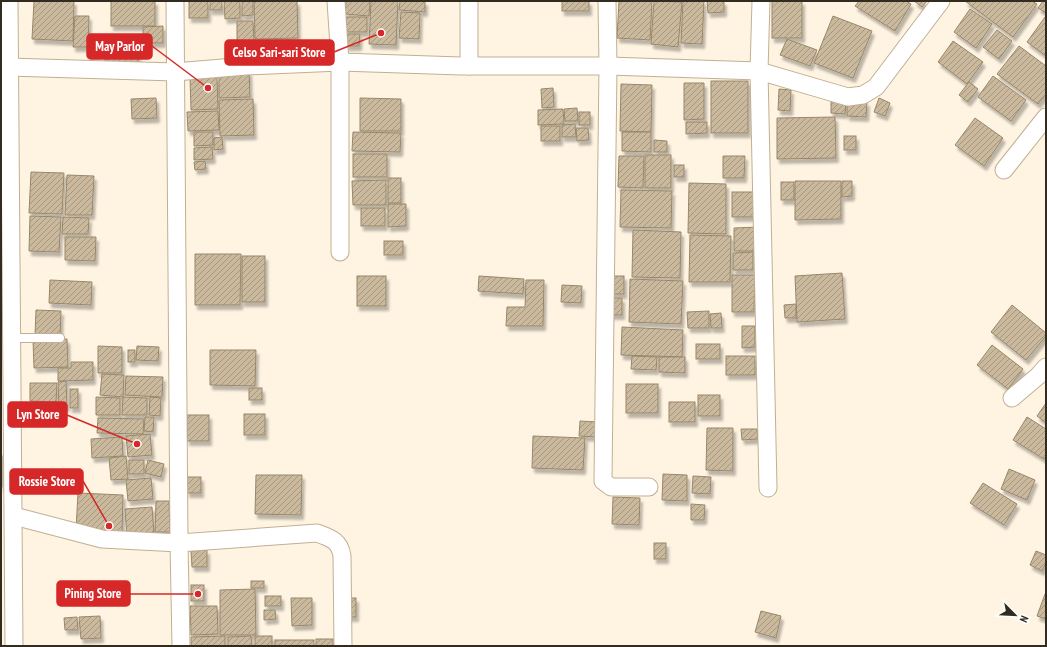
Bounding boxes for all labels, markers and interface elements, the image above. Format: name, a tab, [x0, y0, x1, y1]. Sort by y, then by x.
callout: May Parlor	[87, 34, 152, 59]
text: May Parlor	[95, 38, 145, 55]
callout: Celso Sari-sari Store	[225, 40, 334, 65]
text: Celso Sari-sari Store	[233, 44, 326, 61]
callout: Lyn Store	[8, 402, 67, 427]
text: Lyn Store	[17, 406, 60, 423]
callout: Rossie Store	[10, 469, 83, 494]
text: Rossie Store	[19, 473, 76, 490]
callout: Pining Store	[57, 581, 130, 606]
text: Pining Store	[65, 585, 122, 602]
north arrow	[995, 595, 1035, 635]
text: N	[1017, 614, 1032, 625]

